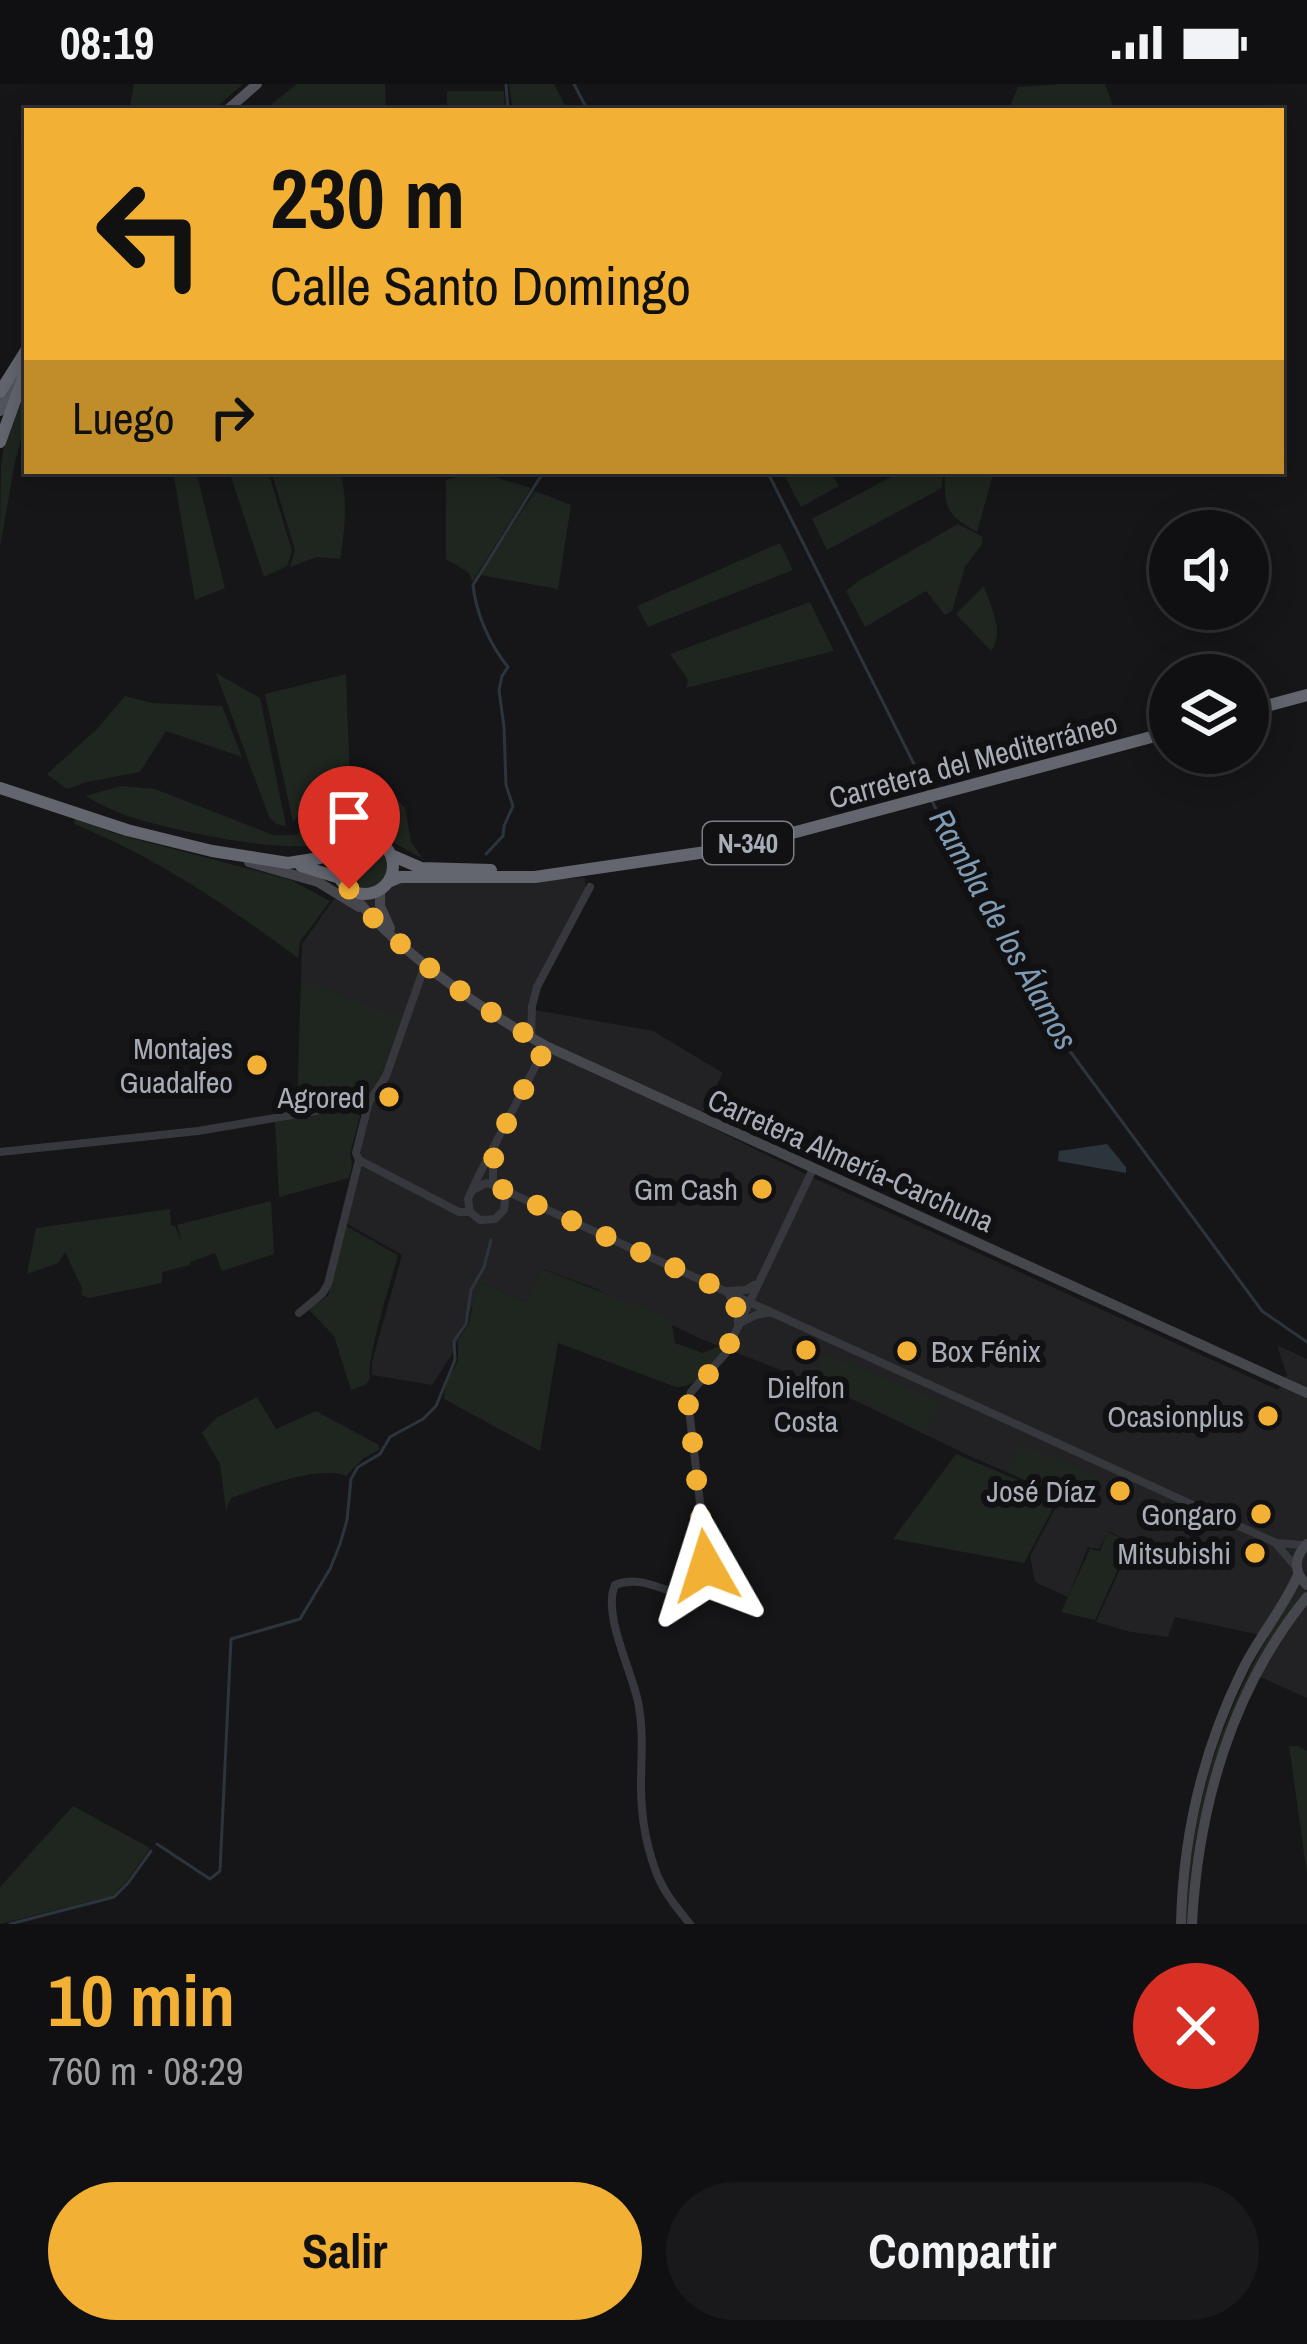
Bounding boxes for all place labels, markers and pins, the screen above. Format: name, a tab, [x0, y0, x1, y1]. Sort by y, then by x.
pin	[298, 766, 400, 889]
place label: Montajes Guadalfeo	[119, 1028, 233, 1102]
marker: Montajes Guadalfeo	[244, 1052, 270, 1078]
place label: Agrored	[276, 1077, 365, 1117]
marker: Agrored	[376, 1084, 402, 1110]
place label: Gm Cash	[634, 1169, 738, 1209]
marker: Gm Cash	[749, 1176, 775, 1202]
place label: Box Fénix	[931, 1331, 1041, 1371]
marker: Dielfon Costa	[793, 1337, 819, 1363]
marker: Box Fénix	[894, 1338, 920, 1364]
place label: Dielfon Costa	[767, 1367, 845, 1441]
place label: Ocasionplus	[1107, 1396, 1244, 1436]
marker: Ocasionplus	[1255, 1403, 1281, 1429]
place label: José Díaz	[987, 1471, 1096, 1511]
marker: José Díaz	[1107, 1478, 1133, 1504]
place label: Gongaro	[1141, 1494, 1237, 1534]
marker: Gongaro	[1248, 1501, 1274, 1527]
place label: Mitsubishi	[1118, 1533, 1231, 1573]
marker: Mitsubishi	[1242, 1540, 1268, 1566]

